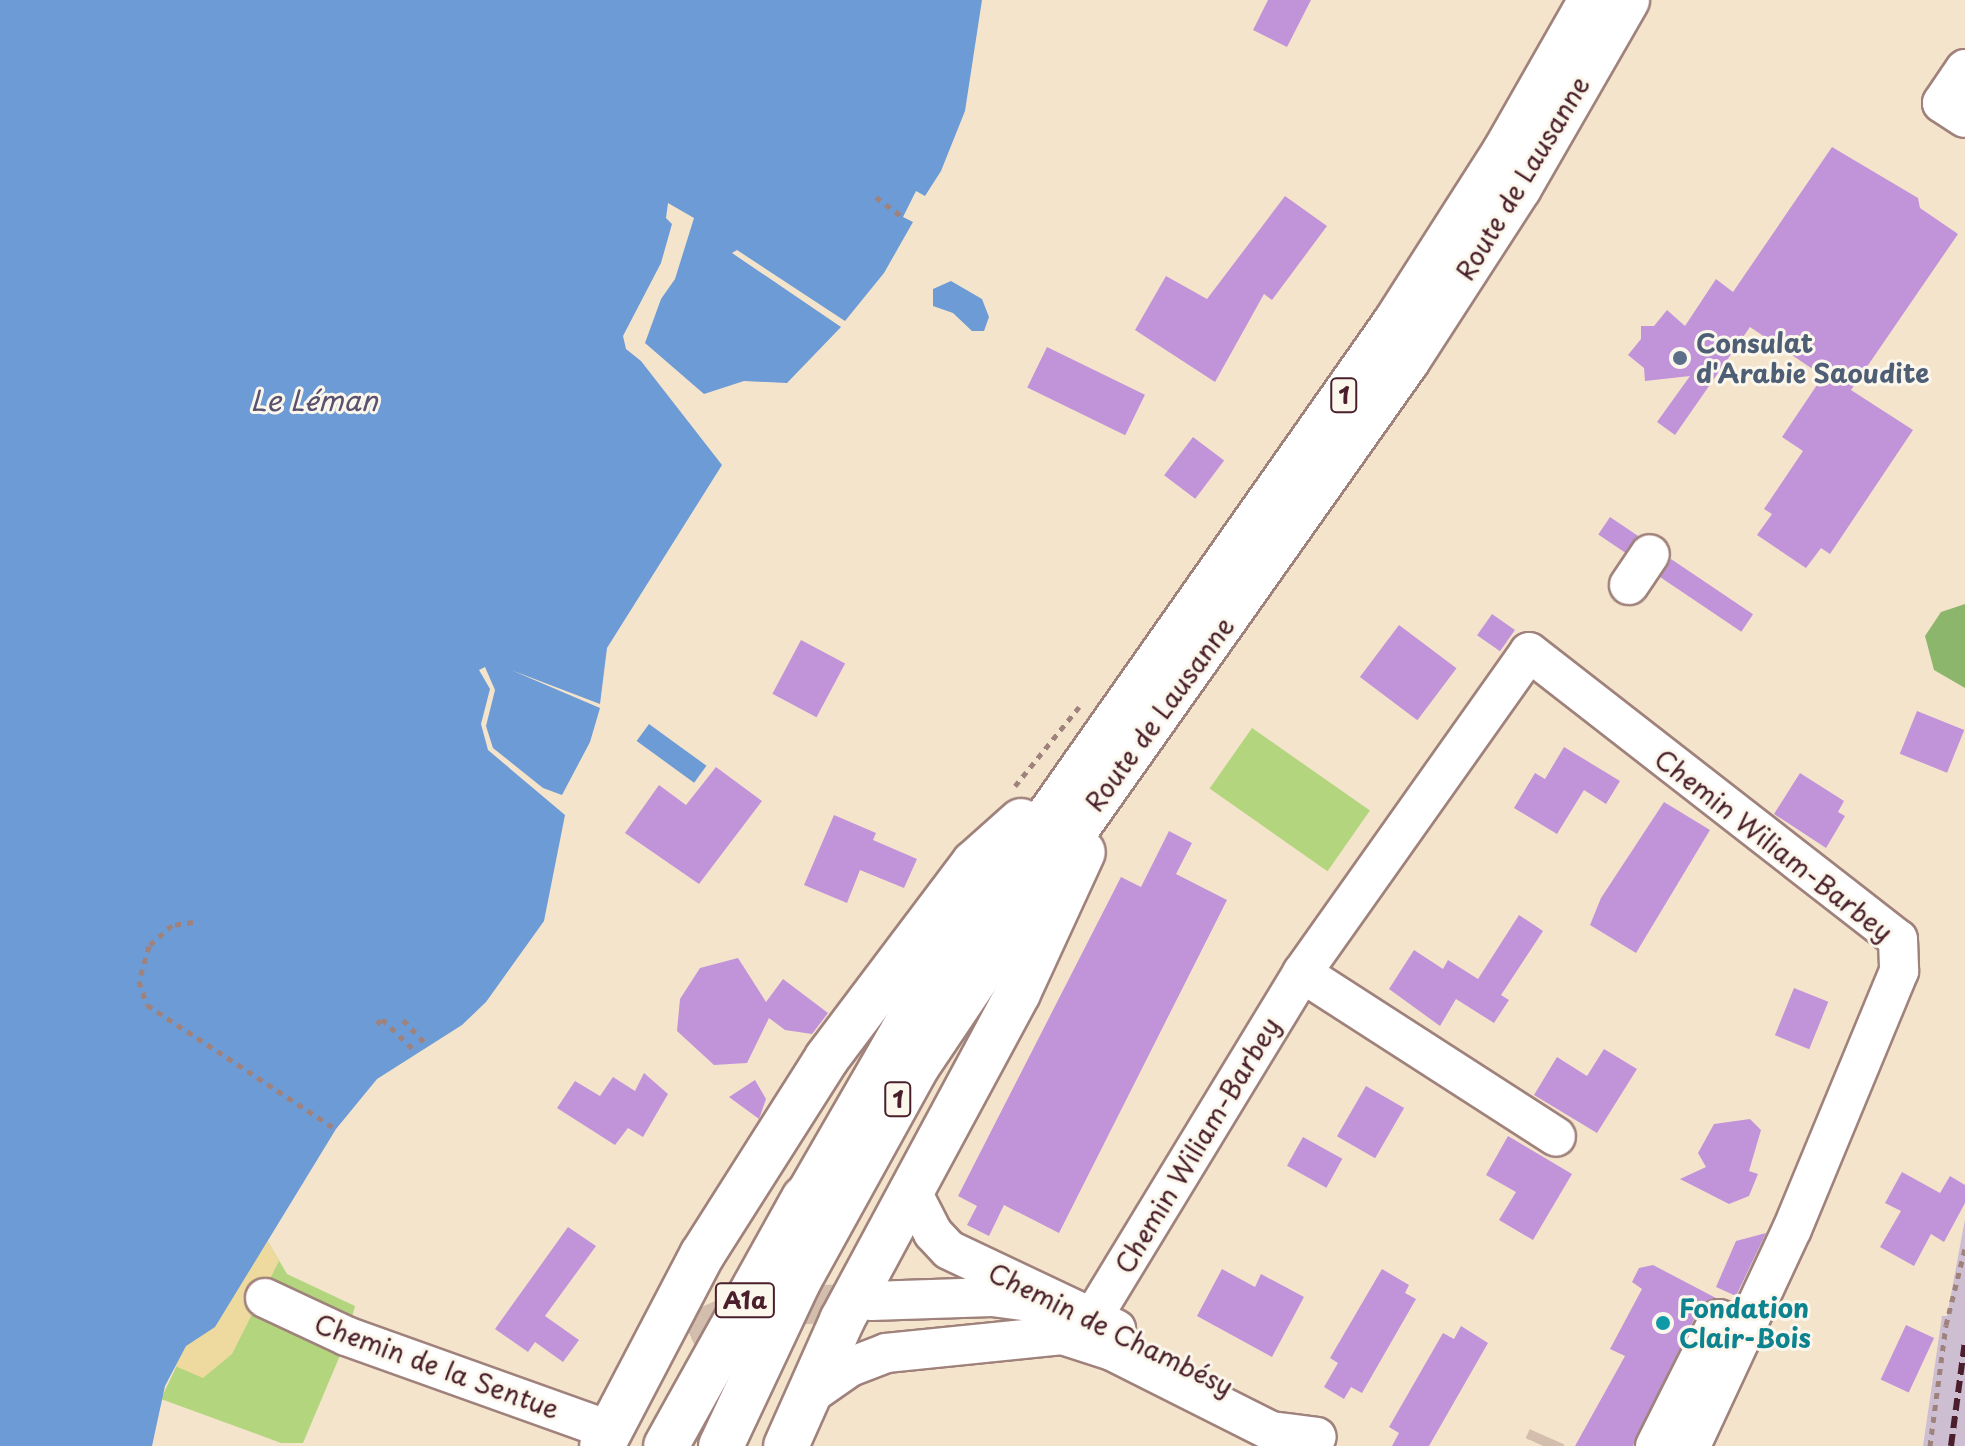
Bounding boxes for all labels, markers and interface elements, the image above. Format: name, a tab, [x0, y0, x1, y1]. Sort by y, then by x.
street label: Route de Lausanne	[1448, 69, 1596, 287]
place label: Consulat d'Arabie Saoudite	[1696, 327, 1933, 388]
marker: Consulat d'Arabie Saoudite	[1671, 349, 1689, 367]
road number: 1	[1330, 375, 1358, 415]
water label: Le Léman	[250, 383, 378, 417]
street label: Route de Lausanne	[1077, 610, 1241, 818]
street label: Chemin Wiliam-Barbey	[1648, 742, 1900, 948]
street label: Chemin Wiliam-Barbey	[1108, 1011, 1286, 1279]
road number: 1	[884, 1079, 912, 1119]
street label: Chemin de Chambésy	[983, 1256, 1239, 1402]
road number: A1a	[713, 1280, 777, 1320]
place label: Fondation Clair-Bois	[1679, 1292, 1811, 1354]
street label: Chemin de la Sentue	[310, 1307, 564, 1425]
marker: Fondation Clair-Bois	[1654, 1314, 1672, 1332]

